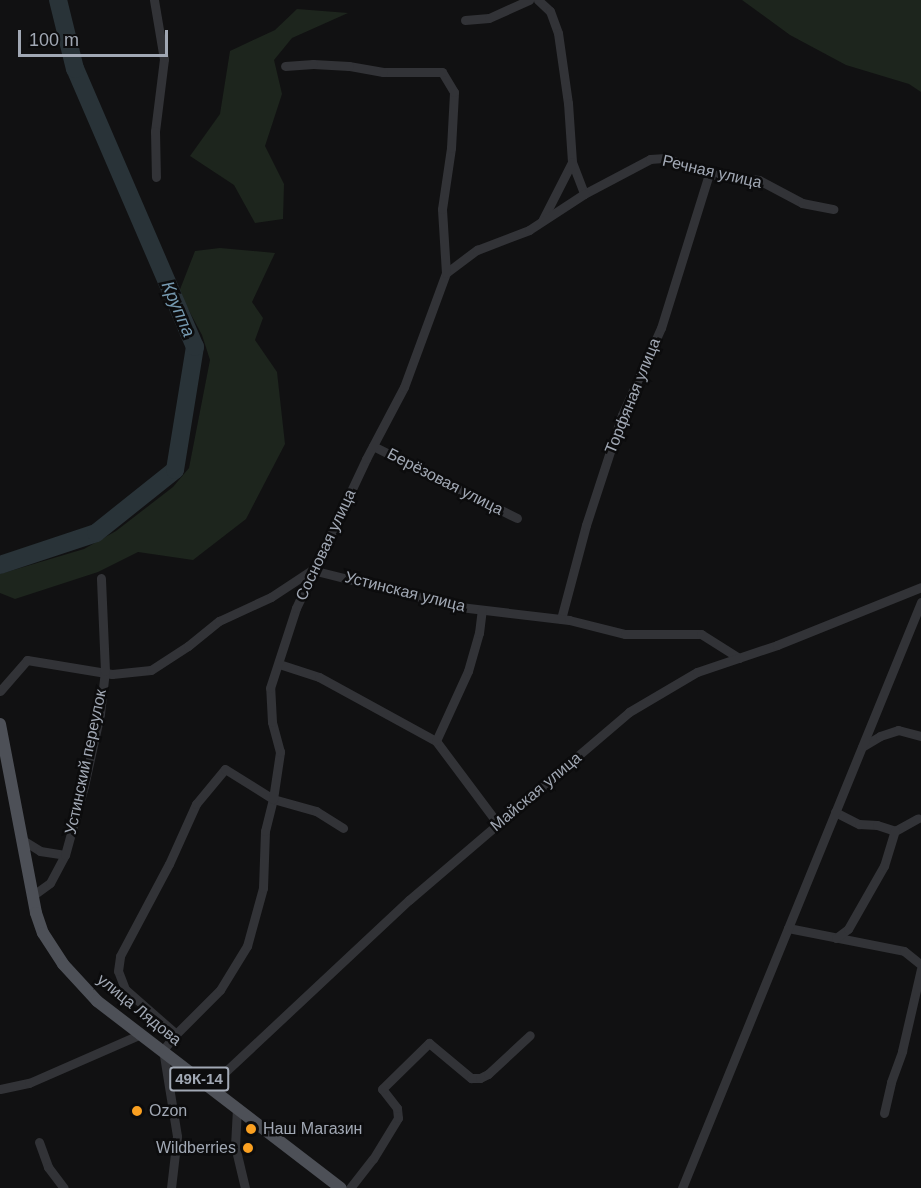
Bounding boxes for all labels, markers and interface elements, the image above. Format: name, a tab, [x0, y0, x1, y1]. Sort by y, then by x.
scale bar	[21, 18, 171, 56]
text: 100 m	[29, 30, 79, 50]
street label: Речная улица	[660, 151, 764, 193]
water label: Круппа	[157, 278, 199, 340]
street label: Торфяная улица	[601, 335, 665, 457]
street label: Берёзовая улица	[384, 444, 506, 520]
street label: Сосновая улица	[292, 486, 360, 604]
street label: Устинская улица	[343, 568, 467, 616]
street label: Устинский переулок	[61, 688, 111, 836]
street label: Майская улица	[487, 748, 585, 836]
street label: улица Лядова	[93, 970, 185, 1050]
road number: 49К-14	[169, 1067, 229, 1091]
place label: Ozon	[149, 1101, 187, 1121]
marker: Ozon	[130, 1104, 144, 1118]
place label: Наш Магазин	[263, 1119, 362, 1139]
marker: Наш Магазин	[244, 1122, 258, 1136]
place label: Wildberries	[156, 1138, 236, 1158]
marker: Wildberries	[241, 1141, 255, 1155]

